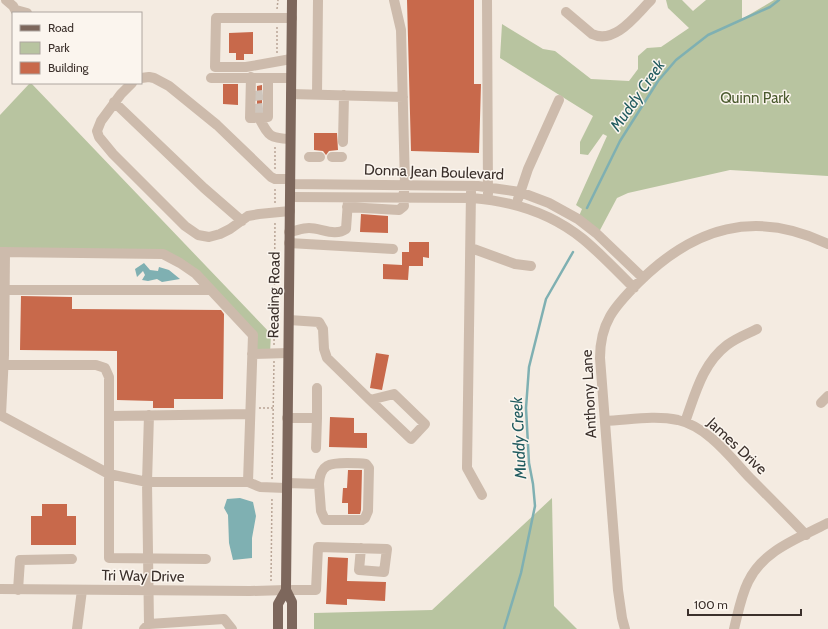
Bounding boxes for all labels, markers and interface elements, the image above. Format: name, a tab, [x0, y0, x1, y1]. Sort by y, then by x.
legend	[12, 12, 142, 84]
text: Road	[48, 20, 74, 35]
text: Park	[48, 40, 70, 55]
water label: Muddy Creek	[605, 55, 669, 135]
text: Building	[48, 60, 90, 75]
park label: Quinn Park	[720, 89, 790, 107]
street label: Donna Jean Boulevard	[364, 161, 504, 183]
street label: Reading Road	[264, 251, 284, 339]
street label: Anthony Lane	[578, 349, 600, 439]
water label: Muddy Creek	[507, 395, 530, 481]
street label: James Drive	[703, 413, 771, 478]
street label: Tri Way Drive	[101, 566, 185, 586]
scale bar	[688, 591, 801, 617]
text: 100 m	[694, 597, 728, 612]

